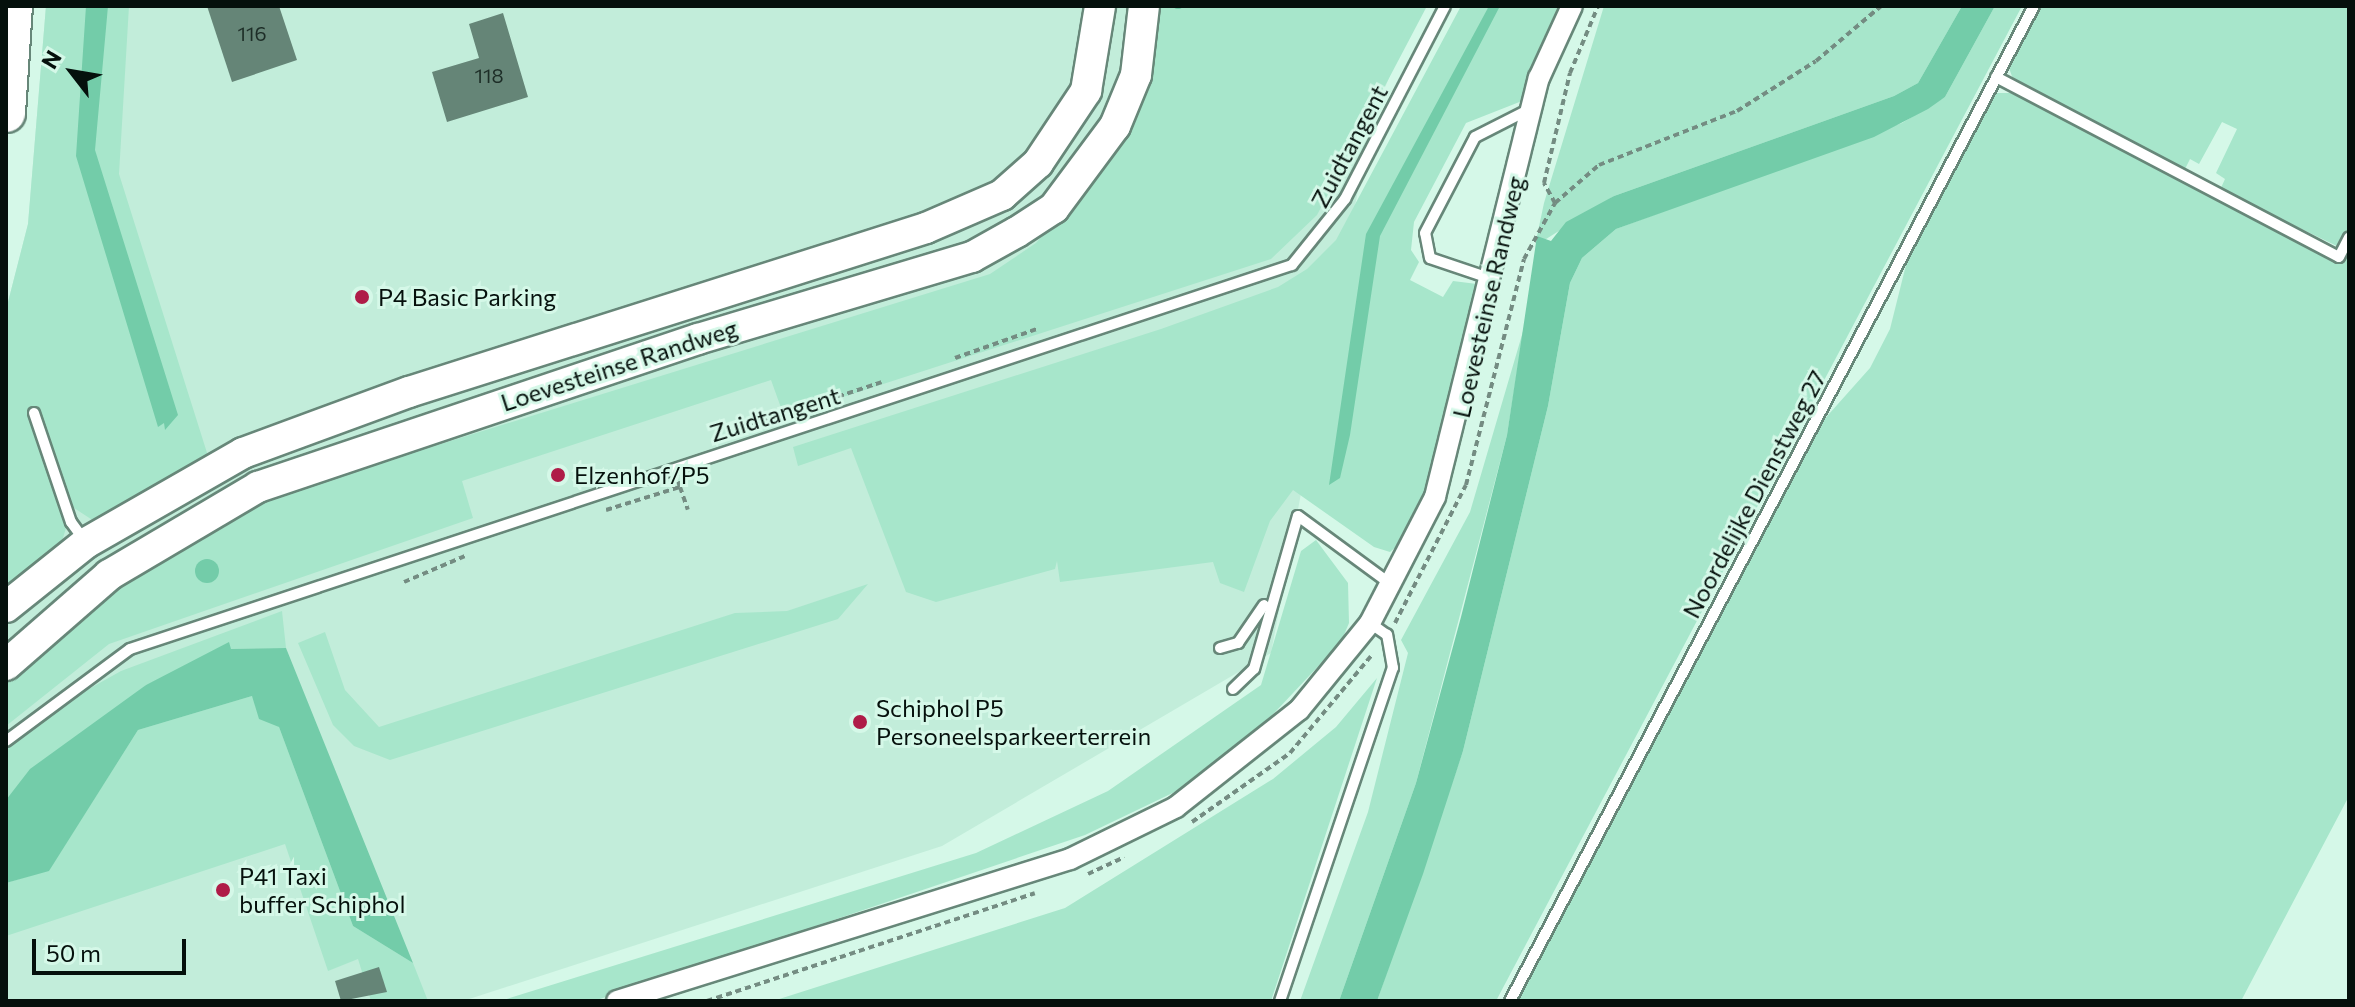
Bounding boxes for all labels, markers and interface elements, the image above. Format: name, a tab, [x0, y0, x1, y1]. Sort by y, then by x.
house number: 116	[237, 21, 267, 45]
north arrow	[32, 32, 112, 112]
text: N	[35, 45, 67, 73]
house number: 118	[474, 63, 504, 87]
street label: Zuidtangent	[1305, 80, 1393, 212]
street label: Loevesteinse Randweg	[1446, 173, 1530, 421]
place label: P4 Basic Parking	[378, 283, 556, 311]
marker: P4 Basic Parking	[353, 288, 371, 306]
street label: Loevesteinse Randweg	[497, 313, 741, 417]
street label: Noordelijke Dienstweg 27	[1676, 365, 1832, 623]
street label: Zuidtangent	[706, 381, 844, 447]
place label: Elzenhof/P5	[574, 461, 710, 489]
marker: Elzenhof/P5	[549, 466, 567, 484]
place label: Schiphol P5 Personeelsparkeerterrein	[876, 694, 1151, 750]
marker: Schiphol P5 Personeelsparkeerterrein	[851, 713, 869, 731]
place label: P41 Taxi buffer Schiphol	[239, 862, 406, 918]
marker: P41 Taxi buffer Schiphol	[214, 881, 232, 899]
scale bar	[36, 923, 190, 973]
text: 50 m	[46, 938, 101, 967]

